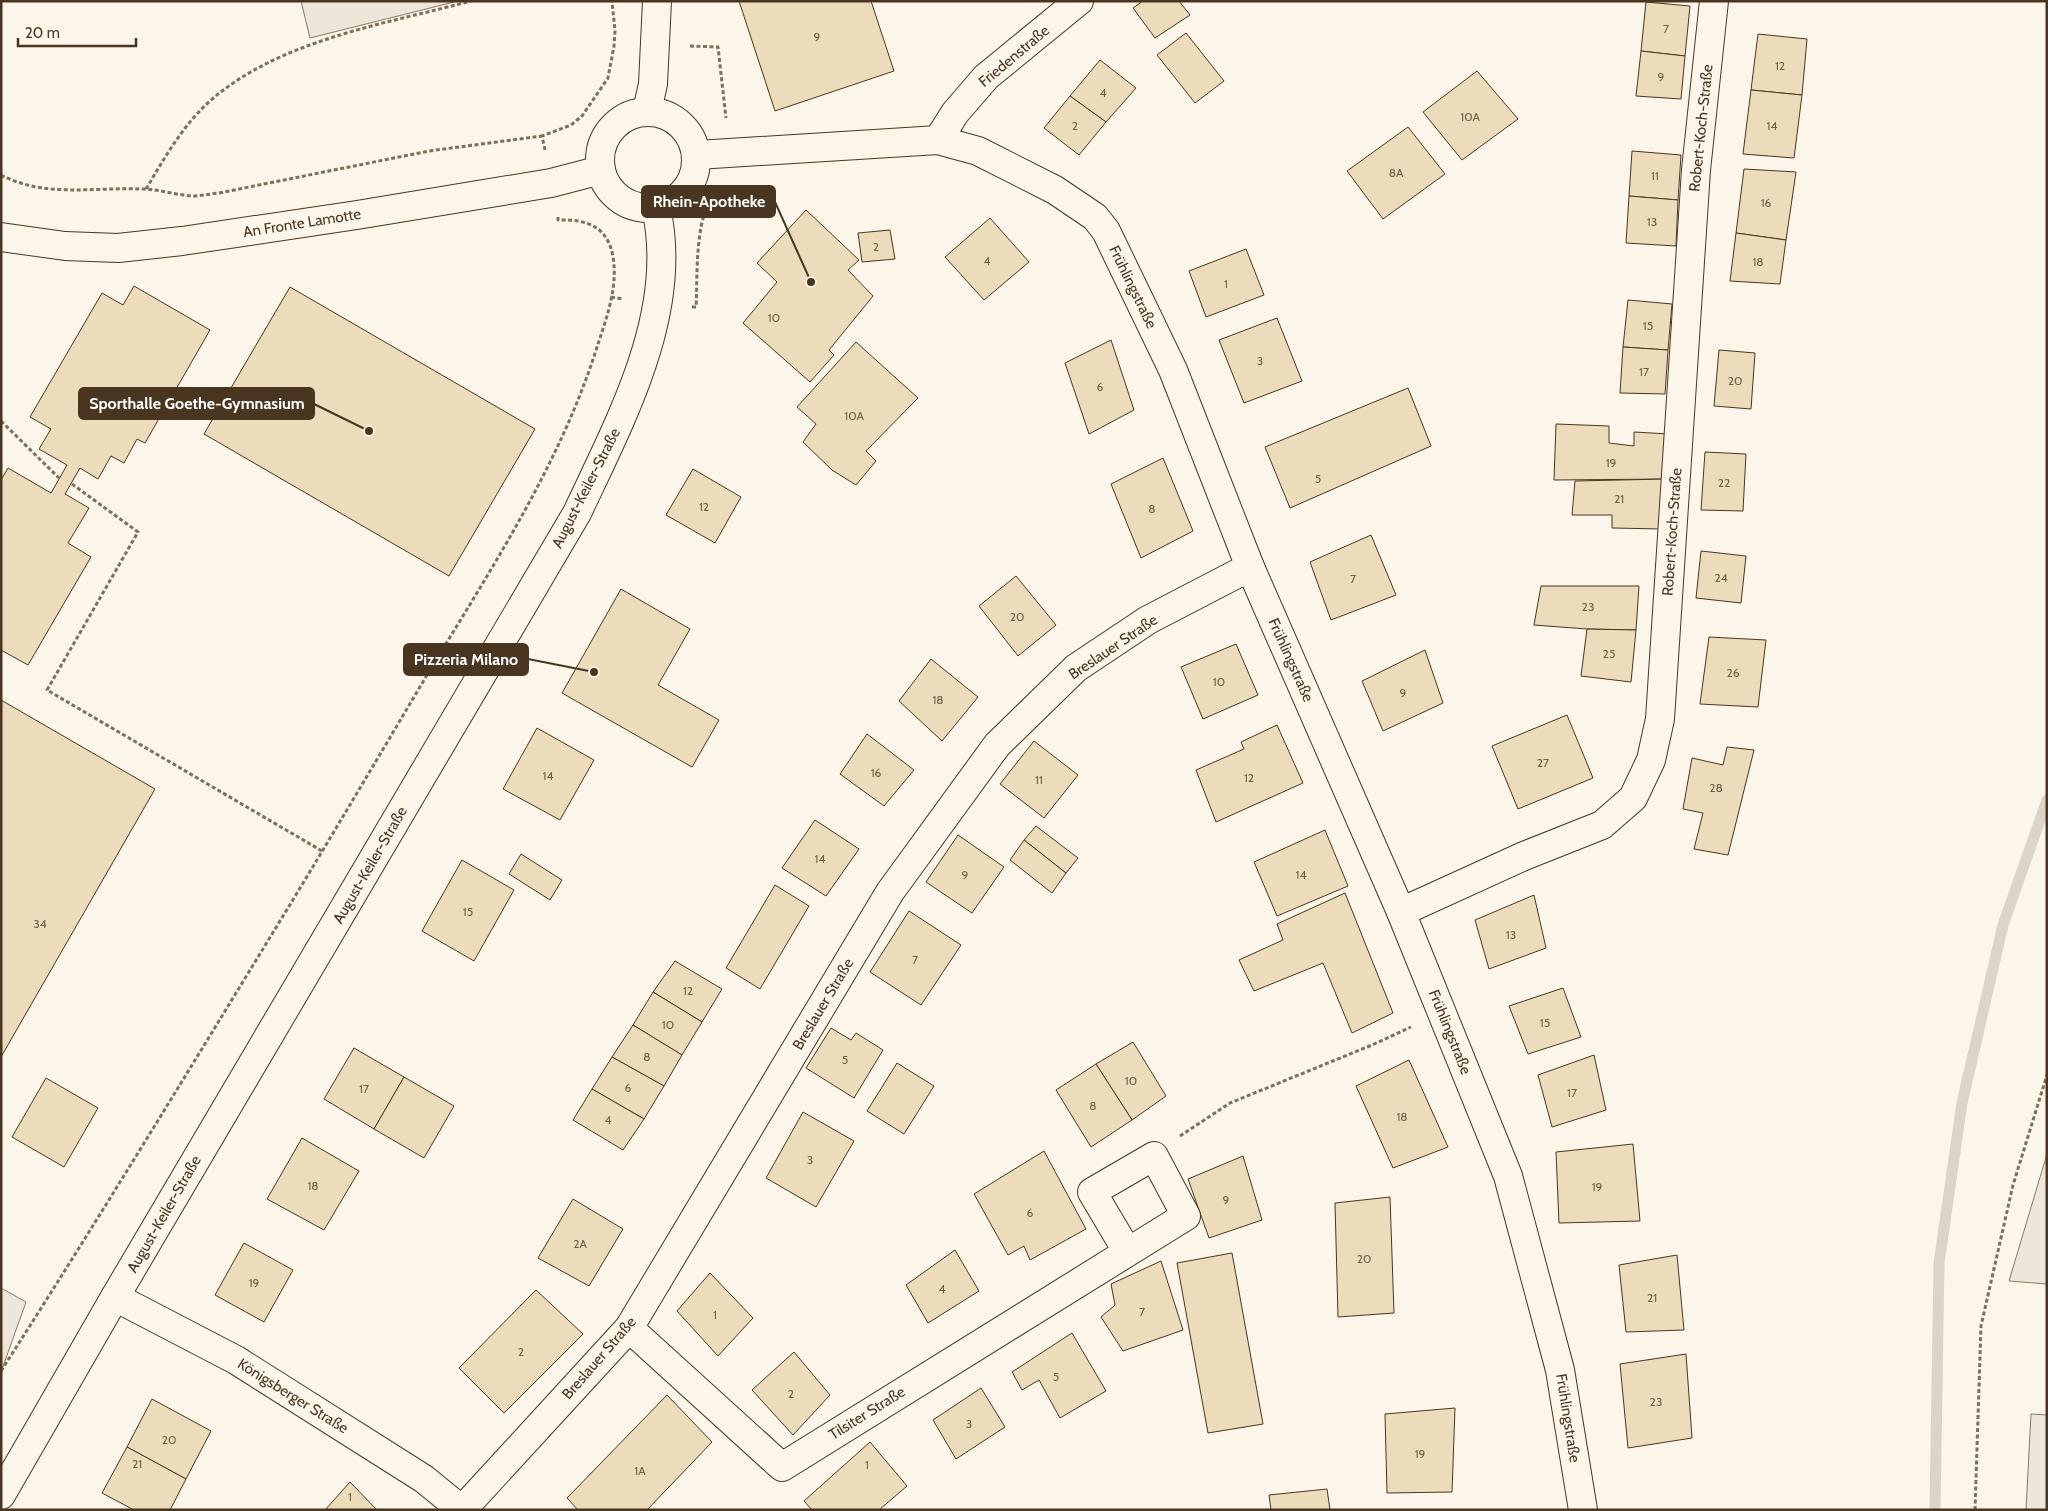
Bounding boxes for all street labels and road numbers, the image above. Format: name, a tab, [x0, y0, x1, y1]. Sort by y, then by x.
street label: Friedenstraße	[975, 21, 1053, 91]
street label: Robert-Koch-Straße	[1685, 63, 1717, 193]
street label: An Fronte Lamotte	[242, 205, 362, 241]
street label: Frühlingstraße	[1105, 243, 1161, 332]
street label: August-Keiler-Straße	[548, 425, 624, 551]
street label: Robert-Koch-Straße	[1659, 467, 1685, 597]
street label: Breslauer Straße	[1065, 610, 1161, 683]
street label: Frühlingstraße	[1265, 615, 1318, 705]
street label: August-Keiler-Straße	[329, 803, 411, 927]
street label: Breslauer Straße	[789, 955, 857, 1053]
street label: Frühlingstraße	[1425, 987, 1475, 1077]
street label: August-Keiler-Straße	[123, 1152, 205, 1276]
street label: Breslauer Straße	[558, 1313, 640, 1403]
street label: Königsberger Straße	[234, 1355, 352, 1437]
street label: Frühlingstraße	[1552, 1372, 1584, 1464]
street label: Tilsiter Straße	[826, 1382, 909, 1444]

